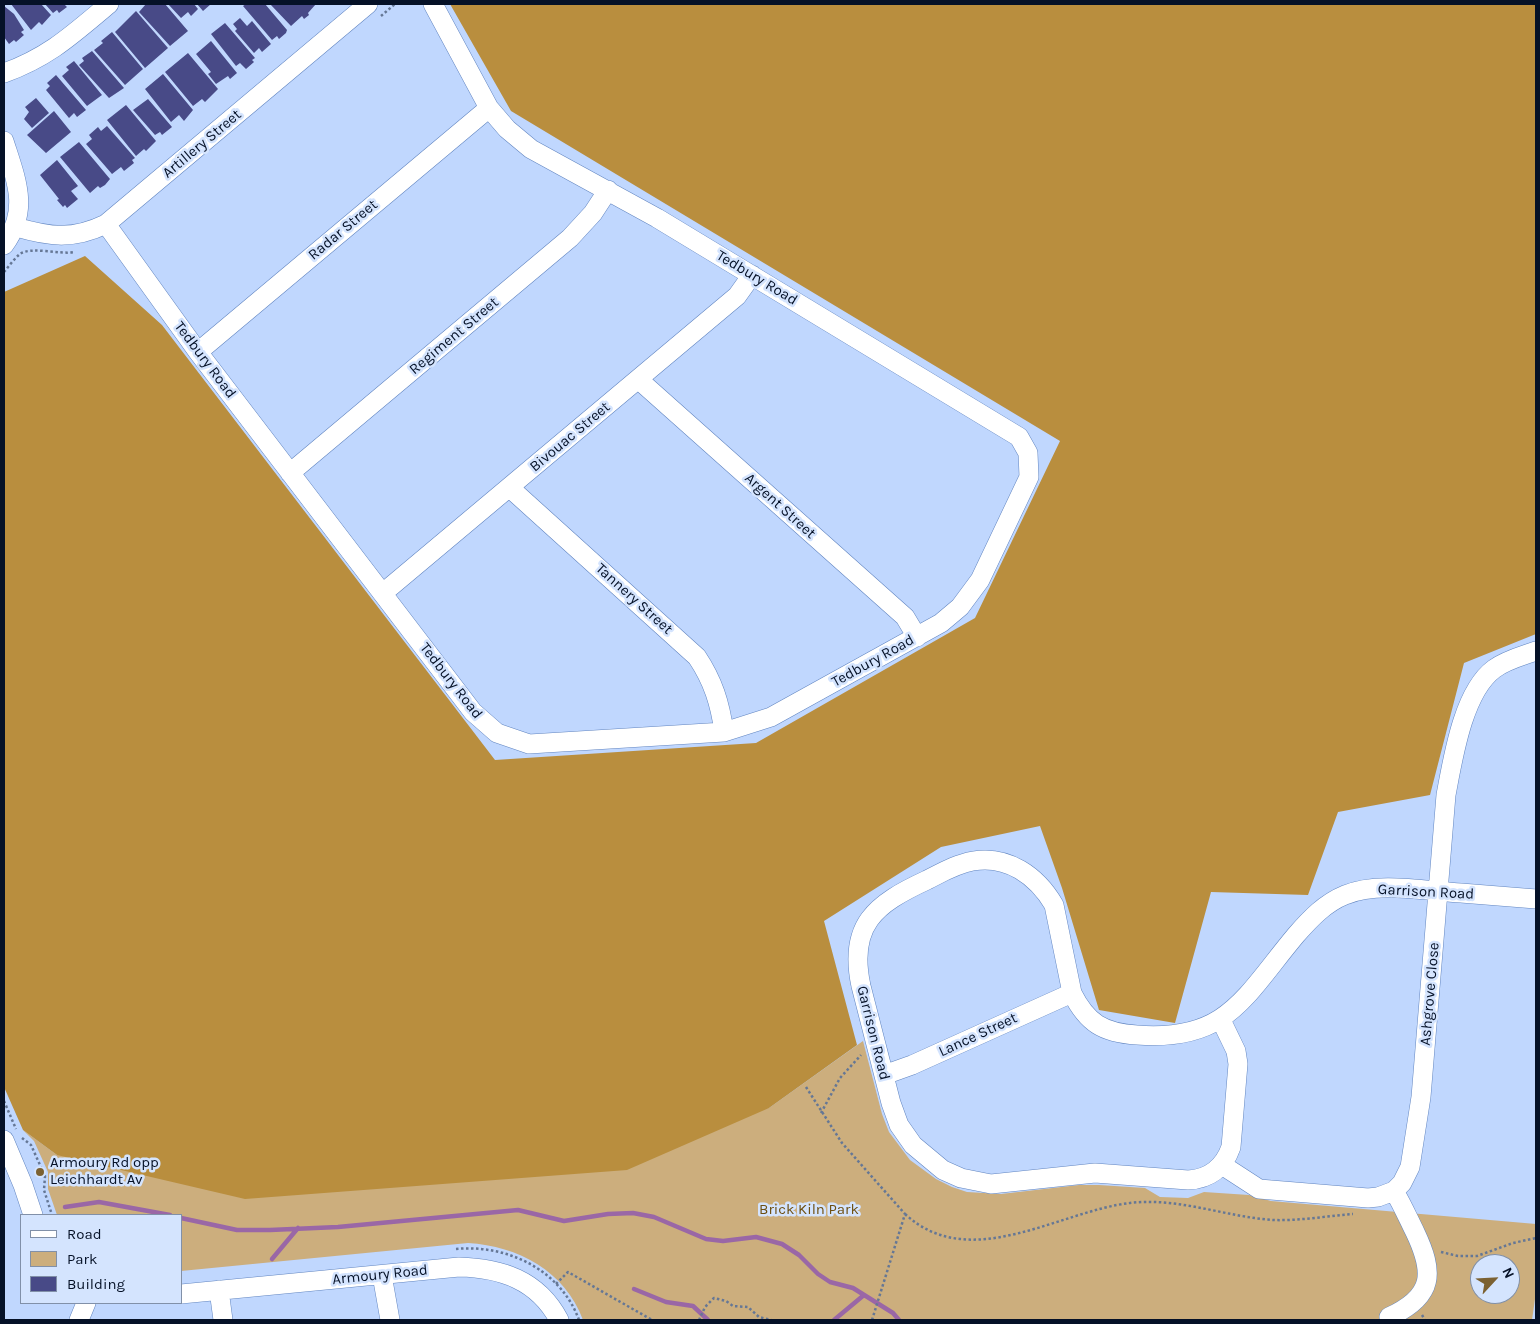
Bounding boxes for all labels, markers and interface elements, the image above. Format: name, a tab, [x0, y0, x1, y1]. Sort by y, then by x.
street label: Artillery Street	[159, 106, 245, 182]
street label: Radar Street	[305, 196, 381, 264]
street label: Tedbury Road	[713, 247, 801, 309]
street label: Regiment Street	[406, 293, 502, 379]
street label: Tedbury Road	[170, 318, 240, 402]
street label: Bivouac Street	[526, 398, 614, 476]
street label: Argent Street	[741, 469, 819, 543]
street label: Tannery Street	[592, 560, 676, 638]
street label: Tedbury Road	[829, 631, 917, 691]
street label: Tedbury Road	[416, 639, 486, 723]
street label: Garrison Road	[1377, 880, 1475, 904]
street label: Ashgrove Close	[1417, 942, 1443, 1046]
street label: Garrison Road	[853, 984, 893, 1082]
street label: Lance Street	[936, 1009, 1020, 1061]
place label: Armoury Rd opp Leichhardt Av	[50, 1154, 159, 1189]
marker: Armoury Rd opp Leichhardt Av	[34, 1166, 46, 1178]
park label: Brick Kiln Park	[759, 1201, 859, 1219]
legend	[20, 1214, 182, 1304]
text: Road	[67, 1225, 102, 1243]
text: Park	[67, 1250, 97, 1268]
north arrow	[1470, 1254, 1520, 1304]
street label: Armoury Road	[331, 1261, 429, 1289]
text: N	[1498, 1265, 1518, 1281]
text: Building	[67, 1275, 125, 1293]

